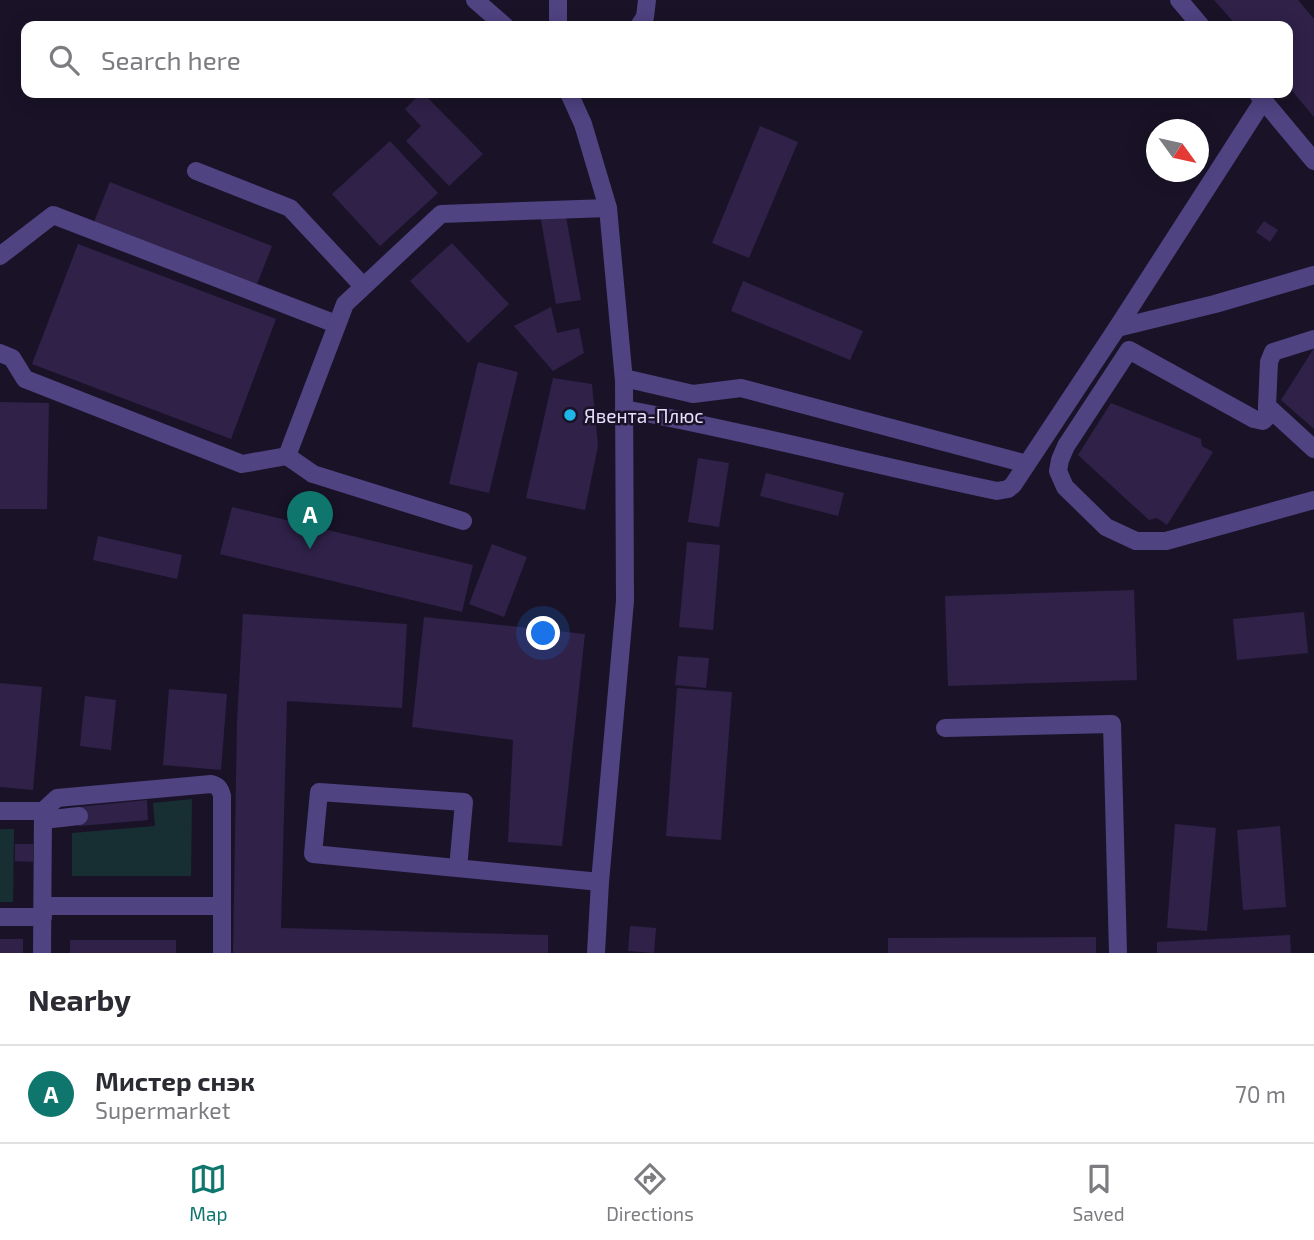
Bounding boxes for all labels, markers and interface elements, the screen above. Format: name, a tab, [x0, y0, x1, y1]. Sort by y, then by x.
search box	[21, 21, 1293, 98]
icon: search	[45, 41, 83, 79]
text: Search here	[101, 44, 241, 75]
north arrow	[1146, 119, 1209, 182]
place label: Явента-Плюс	[584, 404, 704, 427]
marker: Явента-Плюс	[562, 407, 578, 423]
pin: A	[287, 491, 333, 549]
your location	[526, 616, 560, 650]
text: Nearby	[28, 981, 131, 1017]
text: Мистер снэк	[95, 1065, 255, 1096]
text: A	[43, 1080, 59, 1108]
text: 70 m	[1235, 1080, 1286, 1108]
text: Supermarket	[95, 1096, 230, 1124]
tab: Map	[189, 1160, 227, 1225]
tab: Directions	[606, 1160, 694, 1225]
tab: Saved	[1072, 1160, 1125, 1225]

